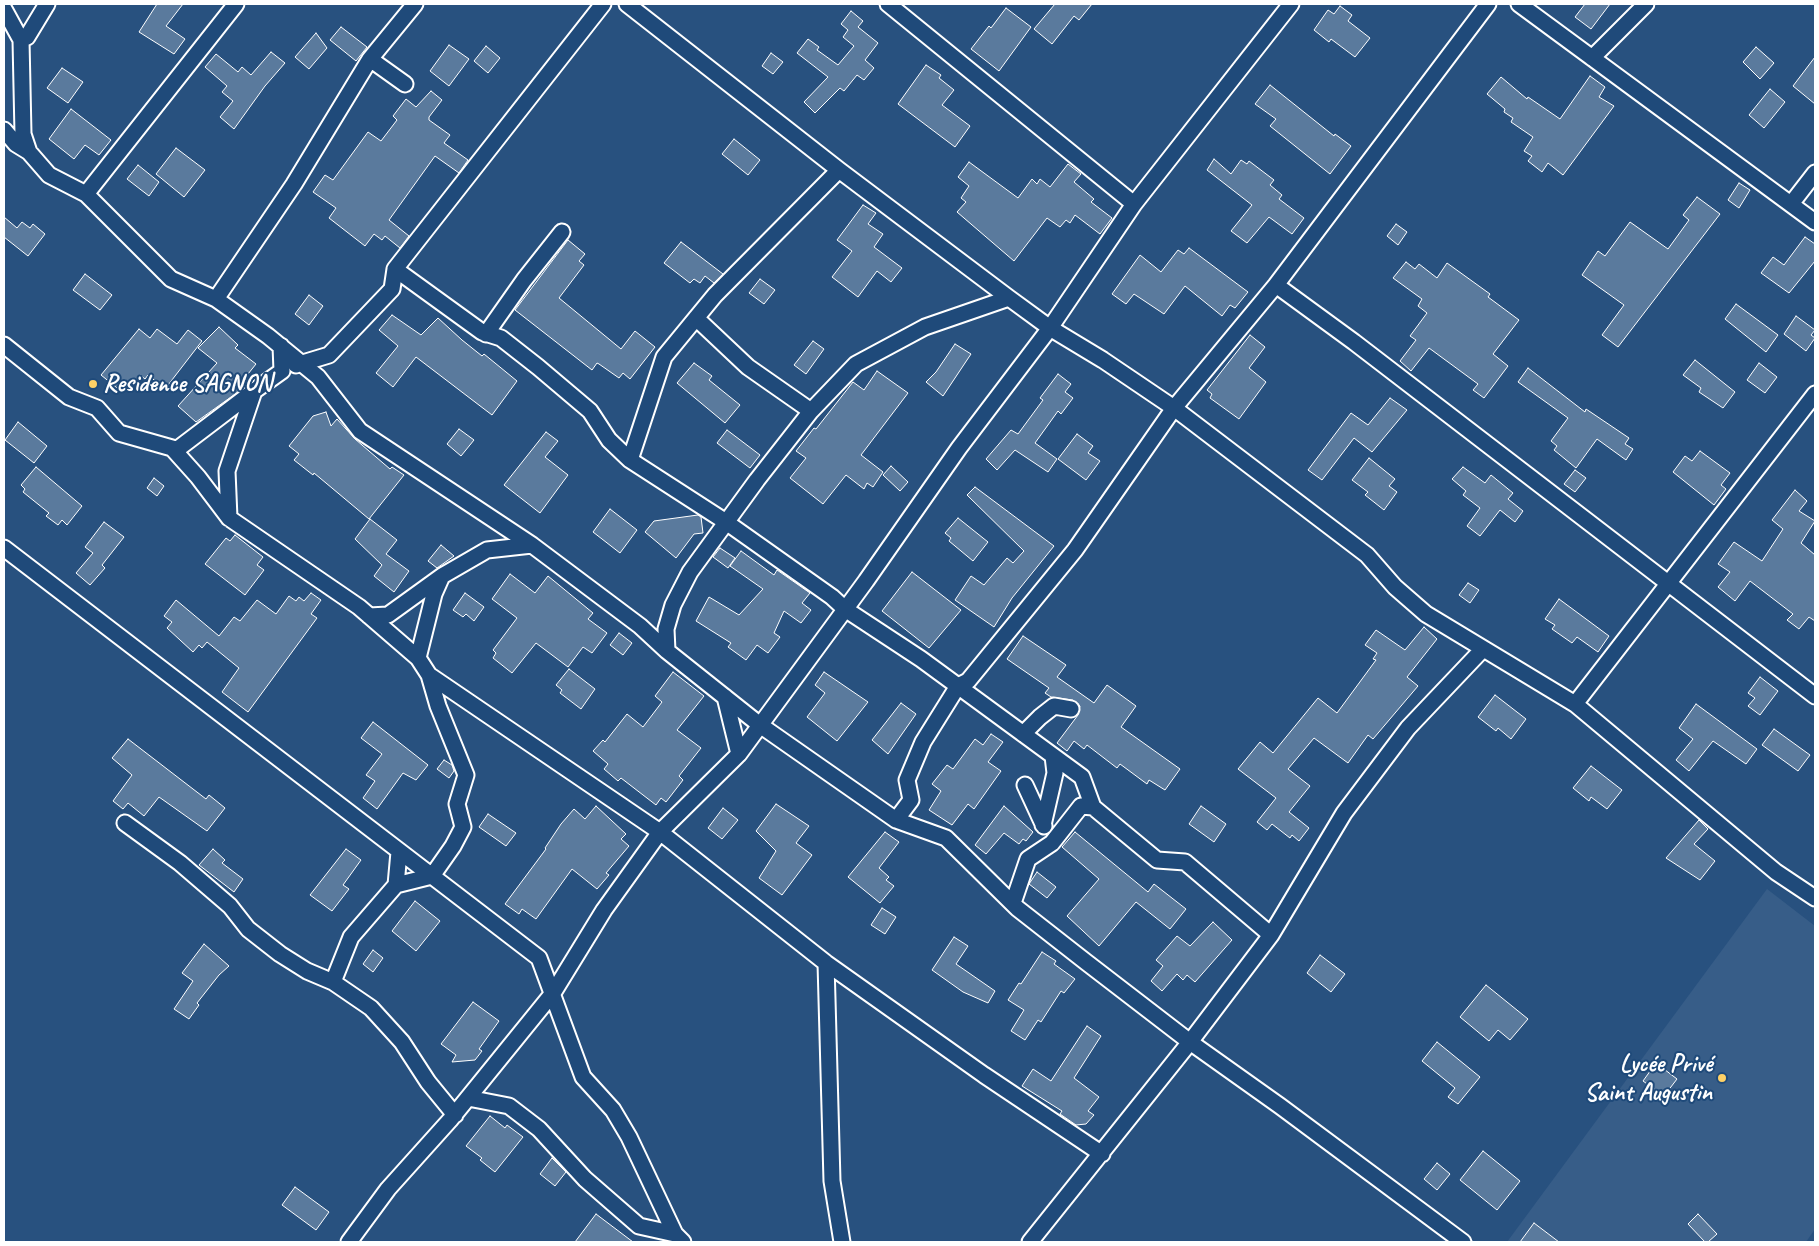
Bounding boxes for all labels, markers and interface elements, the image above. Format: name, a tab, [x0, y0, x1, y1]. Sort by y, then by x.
place label: Residence SAGNON	[103, 369, 272, 399]
marker: Residence SAGNON	[87, 378, 99, 390]
place label: Lycée Privé Saint Augustin	[1585, 1049, 1712, 1108]
marker: Lycée Privé Saint Augustin	[1716, 1072, 1728, 1084]

